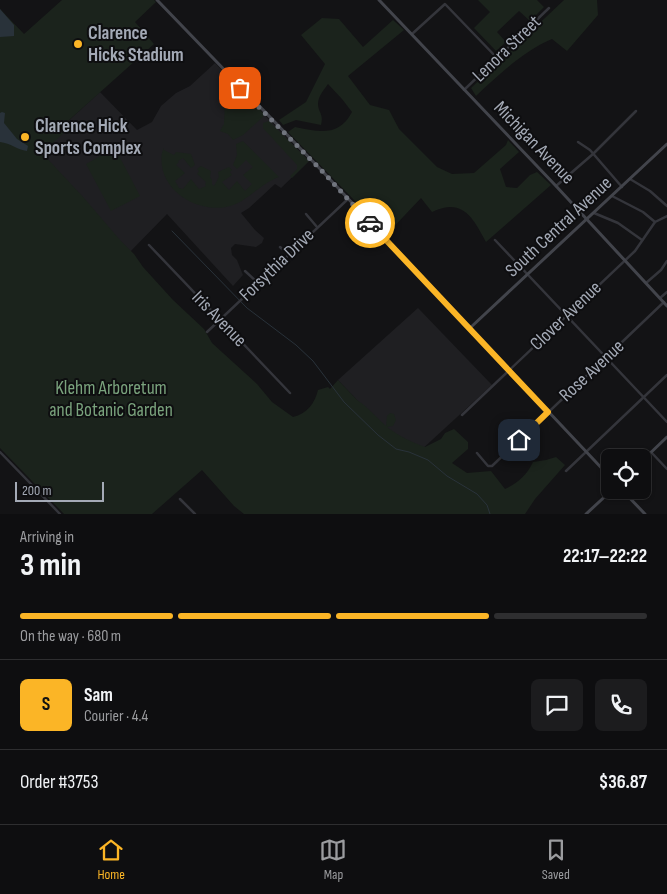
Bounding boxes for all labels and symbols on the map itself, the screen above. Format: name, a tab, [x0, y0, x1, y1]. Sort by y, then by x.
street label: Lenora Street	[468, 11, 546, 87]
place label: Clarence Hicks Stadium	[88, 22, 184, 67]
marker: Clarence Hicks Stadium	[72, 38, 84, 50]
pin	[219, 67, 261, 109]
street label: Michigan Avenue	[489, 97, 579, 189]
place label: Clarence Hick Sports Complex	[35, 115, 141, 160]
marker: Clarence Hick Sports Complex	[19, 131, 31, 143]
street label: South Central Avenue	[501, 172, 617, 282]
courier	[345, 198, 395, 248]
street label: Forsythia Drive	[235, 224, 319, 306]
street label: Clover Avenue	[526, 276, 606, 356]
street label: Iris Avenue	[187, 286, 251, 352]
street label: Rose Avenue	[555, 335, 629, 407]
park label: Klehm Arboretum and Botanic Garden	[49, 377, 173, 422]
pin	[498, 419, 540, 461]
scale bar	[15, 479, 104, 502]

